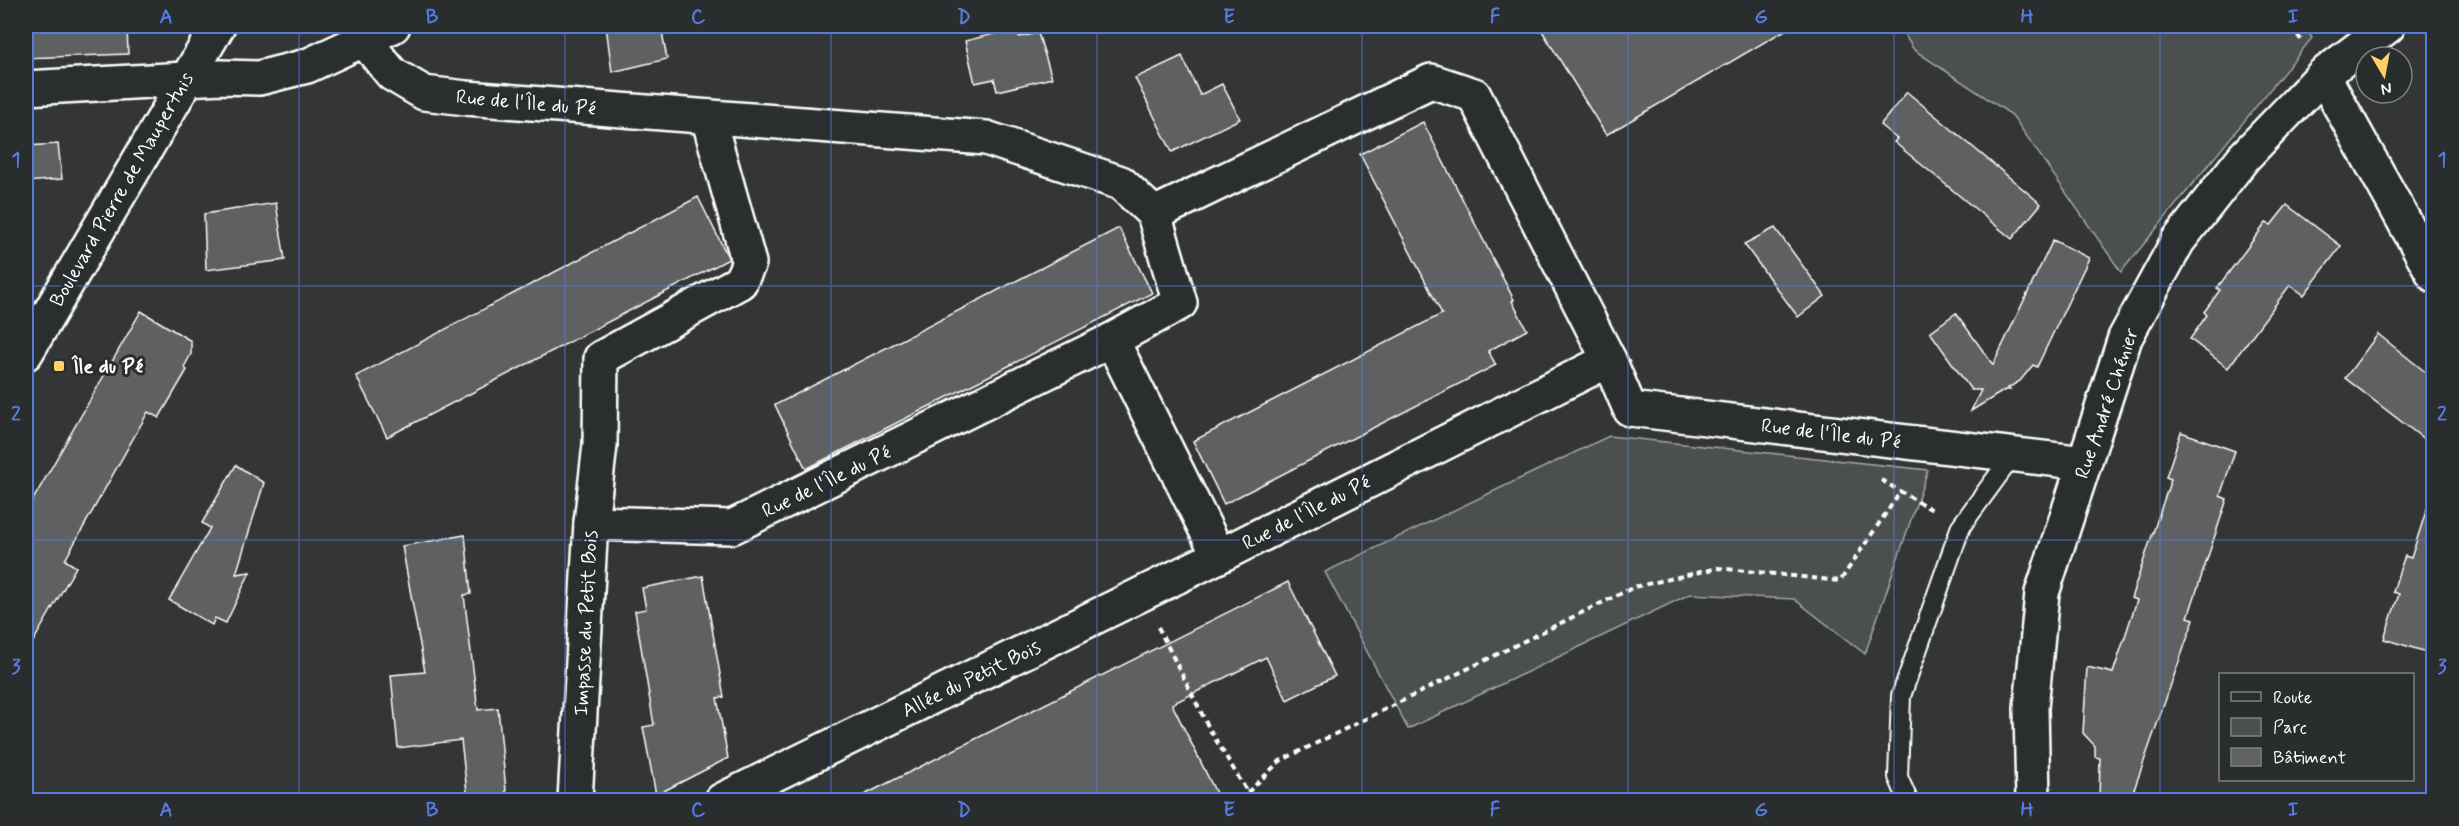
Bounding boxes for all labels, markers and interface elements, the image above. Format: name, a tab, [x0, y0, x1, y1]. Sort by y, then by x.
text: A	[159, 4, 173, 31]
text: B	[426, 4, 439, 31]
text: C	[691, 4, 706, 31]
text: D	[957, 4, 971, 31]
text: E	[1223, 4, 1235, 31]
text: F	[1490, 4, 1501, 31]
text: G	[1754, 4, 1768, 31]
text: H	[2020, 4, 2034, 31]
text: I	[2288, 4, 2298, 31]
north arrow	[2354, 45, 2414, 105]
street label: Boulevard Pierre de Maupertuis	[44, 67, 201, 312]
text: N	[2379, 77, 2393, 100]
street label: Rue de l'Île du Pé	[455, 84, 597, 123]
text: 1	[12, 147, 20, 174]
text: 1	[2438, 147, 2446, 174]
street label: Rue André Chénier	[2069, 324, 2146, 482]
place label: Île du Pé	[71, 354, 143, 381]
marker: Île du Pé	[52, 359, 66, 373]
text: 2	[11, 401, 21, 428]
text: 2	[2437, 401, 2447, 428]
street label: Rue de l'Île du Pé	[1759, 413, 1902, 456]
street label: Rue de l'Île du Pé	[758, 439, 896, 525]
street label: Rue de l'Île du Pé	[1238, 469, 1376, 557]
street label: Impasse du Petit Bois	[568, 530, 605, 716]
street label: Allée du Petit Bois	[898, 634, 1046, 725]
text: 3	[11, 654, 21, 681]
text: 3	[2437, 654, 2447, 681]
legend	[2219, 673, 2414, 781]
text: Route	[2273, 686, 2312, 710]
text: Parc	[2273, 716, 2307, 740]
text: Bâtiment	[2273, 746, 2346, 770]
text: A	[159, 797, 173, 824]
text: B	[426, 797, 439, 824]
text: C	[691, 797, 706, 824]
text: D	[957, 797, 971, 824]
text: E	[1223, 797, 1235, 824]
text: F	[1490, 797, 1501, 824]
text: G	[1754, 797, 1768, 824]
text: H	[2020, 797, 2034, 824]
text: I	[2288, 797, 2298, 824]

